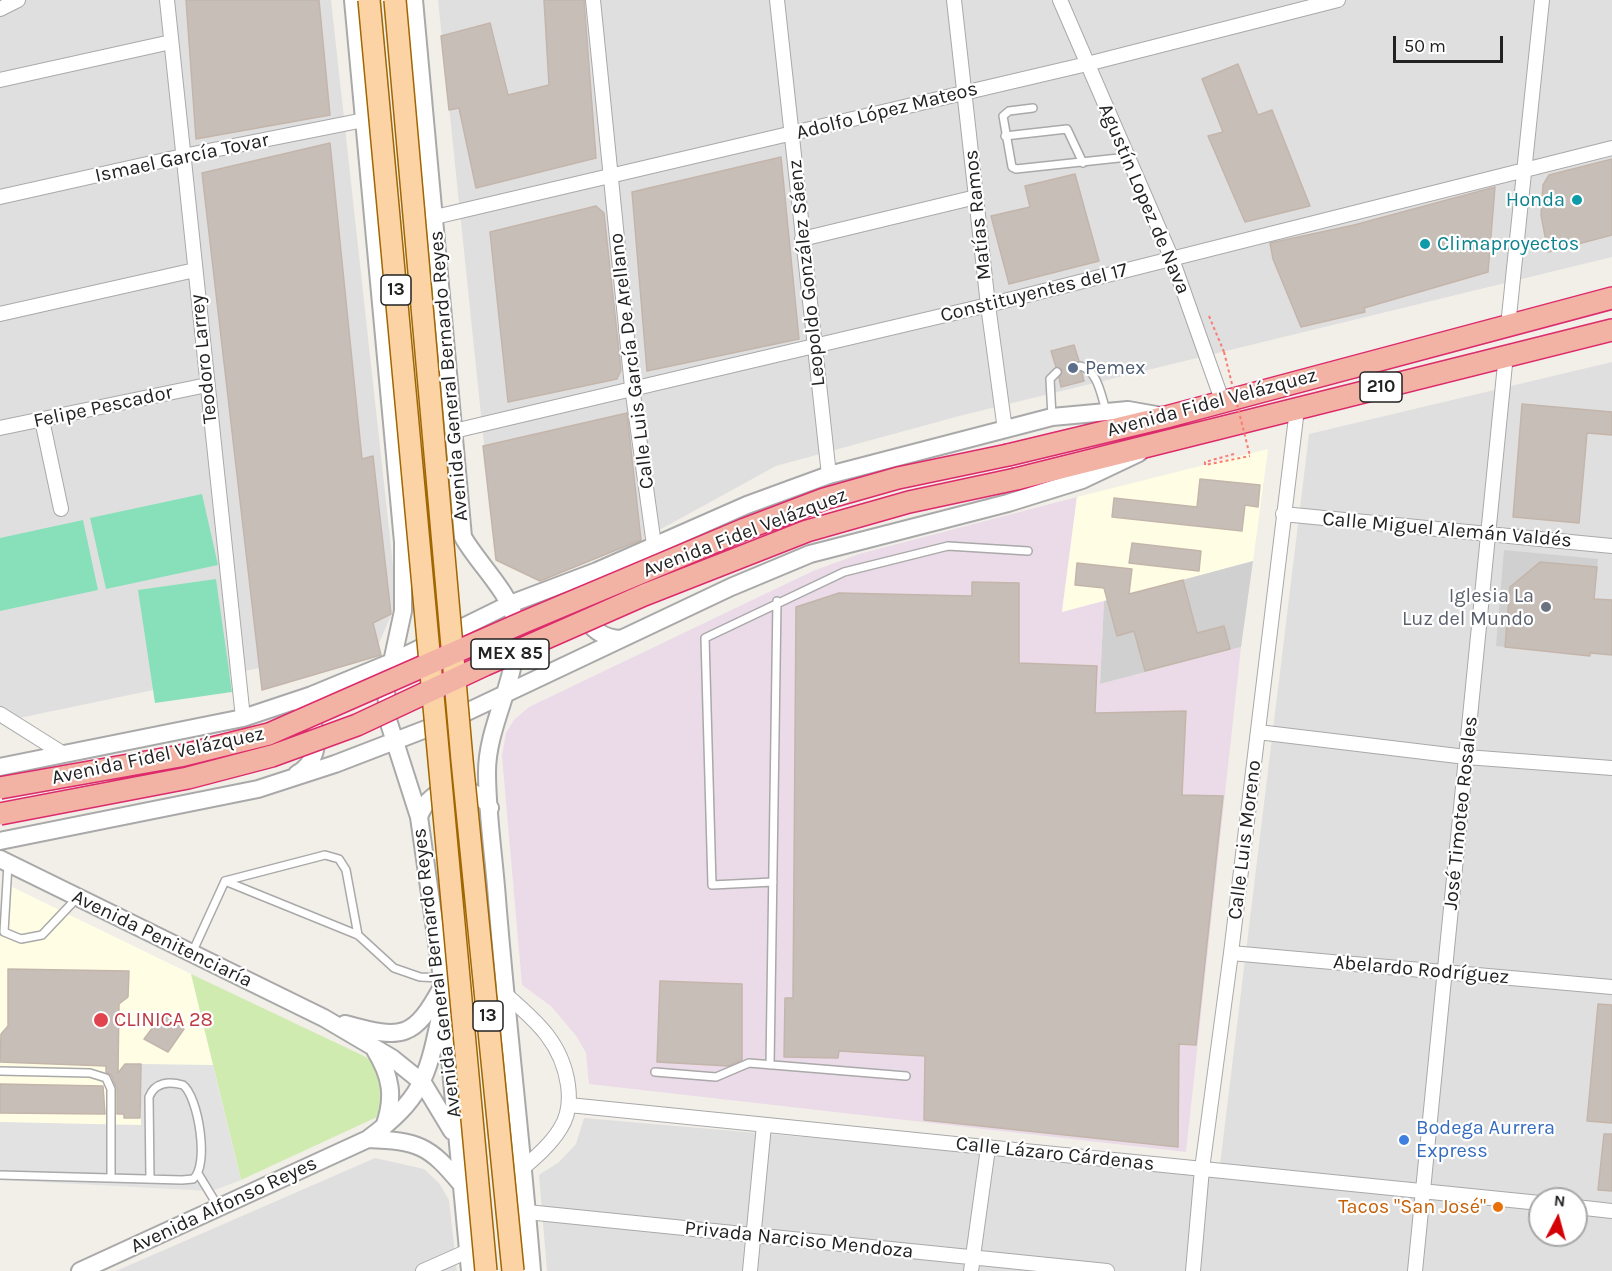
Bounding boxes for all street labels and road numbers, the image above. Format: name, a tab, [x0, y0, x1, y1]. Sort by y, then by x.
street label: Adolfo López Mateos	[794, 77, 980, 145]
street label: Agustín Lopez de Nava	[1093, 100, 1195, 298]
street label: Ismael García Tovar	[93, 128, 271, 188]
street label: Matías Ramos	[959, 149, 997, 281]
street label: Leopoldo González Sáenz	[783, 159, 831, 387]
street label: Avenida General Bernardo Reyes	[424, 230, 474, 522]
street label: Calle Luis García De Arellano	[604, 232, 660, 490]
street label: Constituyentes del 17	[938, 258, 1130, 328]
road number: 13	[381, 275, 411, 305]
street label: Teodoro Larrey	[185, 293, 223, 425]
street label: Avenida Fidel Velázquez	[1104, 363, 1320, 443]
road number: 210	[1360, 372, 1402, 402]
street label: Felipe Pescador	[31, 381, 175, 433]
street label: Avenida Fidel Velázquez	[640, 483, 850, 583]
street label: Calle Miguel Alemán Valdés	[1321, 507, 1573, 553]
road number: MEX 85	[471, 639, 549, 669]
street label: José Timoteo Rosales	[1439, 715, 1483, 911]
street label: Avenida Fidel Velázquez	[50, 722, 266, 790]
street label: Calle Luis Moreno	[1223, 759, 1267, 921]
street label: Avenida General Bernardo Reyes	[407, 827, 467, 1119]
street label: Avenida Penitenciaría	[68, 885, 256, 993]
street label: Abelardo Rodríguez	[1332, 950, 1510, 990]
road number: 13	[473, 1001, 503, 1031]
street label: Calle Lázaro Cárdenas	[955, 1132, 1155, 1176]
street label: Avenida Alfonso Reyes	[127, 1151, 321, 1259]
street label: Privada Narciso Mendoza	[683, 1216, 915, 1264]

